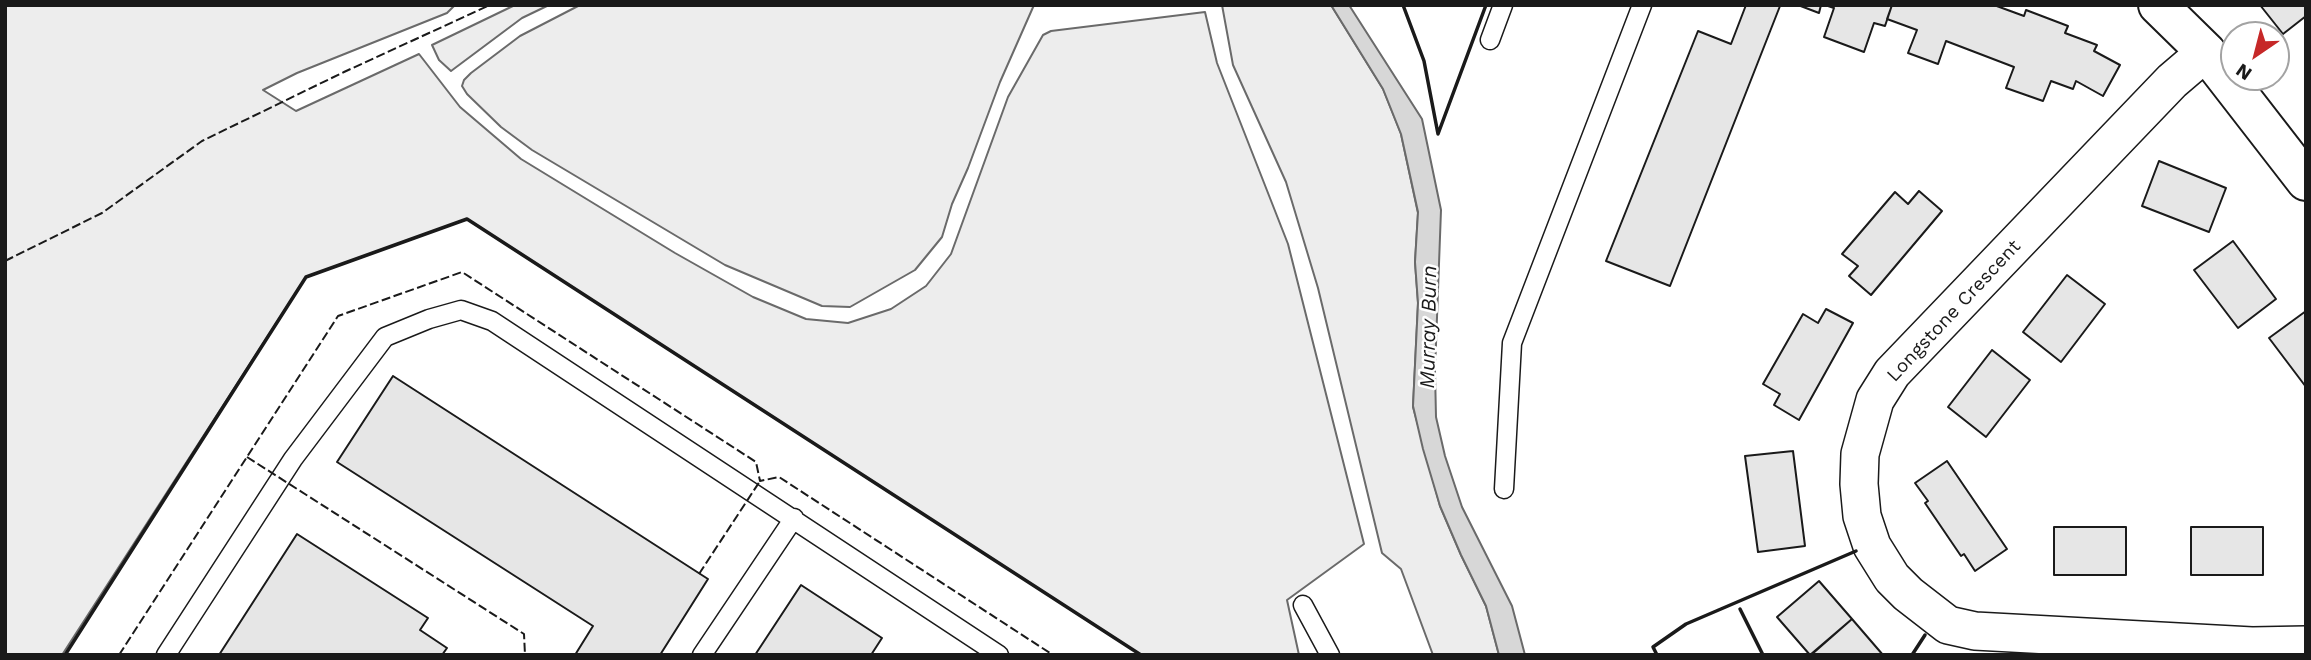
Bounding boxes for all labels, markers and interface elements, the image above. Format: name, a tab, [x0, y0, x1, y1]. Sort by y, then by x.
north arrow	[2220, 21, 2290, 91]
text: N	[2231, 59, 2256, 85]
street label: Longstone Crescent	[1882, 235, 2026, 387]
water label: Murray Burn	[1415, 265, 1443, 389]

